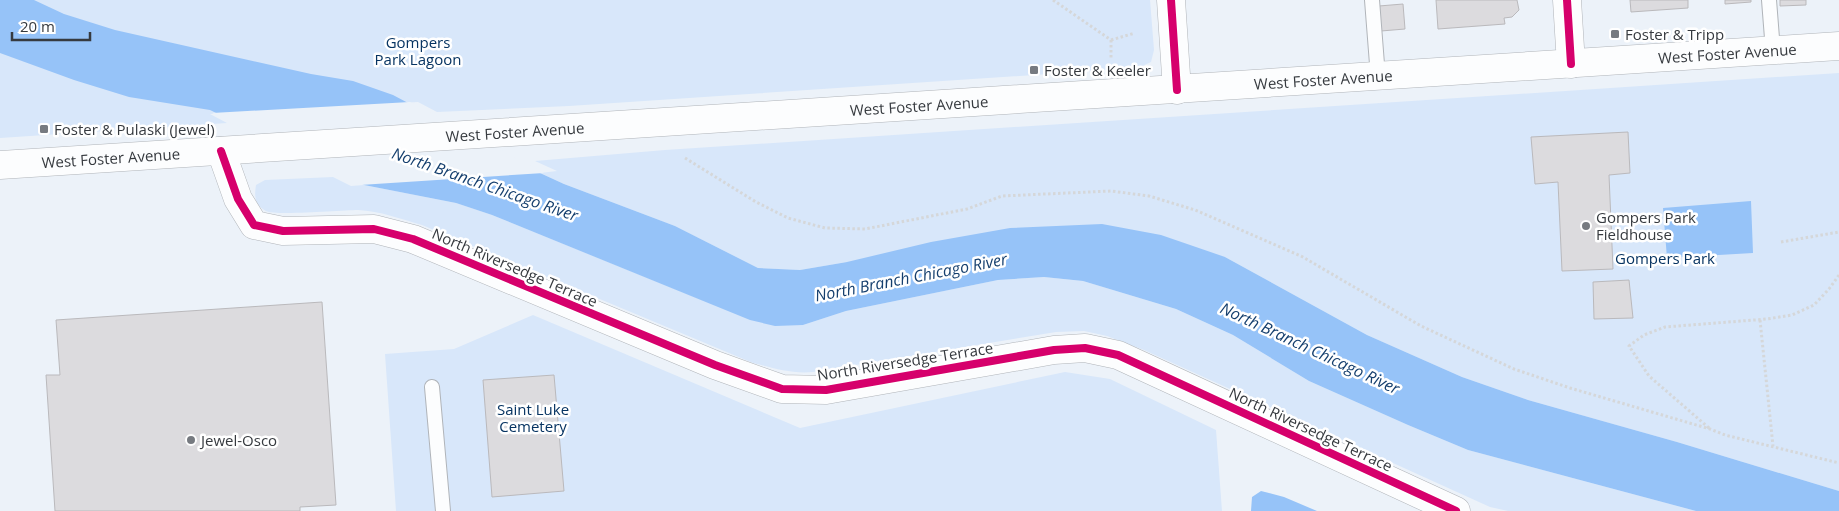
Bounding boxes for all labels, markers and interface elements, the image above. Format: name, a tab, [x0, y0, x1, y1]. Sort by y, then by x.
scale bar	[12, 10, 90, 42]
text: 20 m	[20, 16, 55, 36]
place label: Foster & Tripp	[1625, 24, 1724, 44]
marker: Foster & Tripp	[1609, 28, 1621, 40]
park label: Gompers Park Lagoon	[375, 32, 461, 69]
street label: West Foster Avenue	[1657, 39, 1797, 68]
place label: Foster & Keeler	[1044, 60, 1151, 80]
marker: Foster & Keeler	[1028, 64, 1040, 76]
street label: West Foster Avenue	[1253, 65, 1393, 94]
street label: West Foster Avenue	[849, 91, 989, 120]
street label: West Foster Avenue	[445, 117, 585, 146]
place label: Foster & Pulaski (Jewel)	[54, 119, 215, 139]
marker: Foster & Pulaski (Jewel)	[38, 123, 50, 135]
water label: North Branch Chicago River	[389, 142, 582, 226]
street label: West Foster Avenue	[41, 143, 181, 172]
place label: Gompers Park Fieldhouse	[1596, 207, 1696, 244]
marker: Gompers Park Fieldhouse	[1580, 220, 1592, 232]
street label: North Riversedge Terrace	[429, 223, 601, 311]
water label: North Branch Chicago River	[813, 247, 1010, 306]
park label: Gompers Park	[1615, 248, 1715, 268]
water label: North Branch Chicago River	[1217, 297, 1404, 400]
street label: North Riversedge Terrace	[815, 337, 995, 385]
street label: North Riversedge Terrace	[1226, 382, 1396, 476]
park label: Saint Luke Cemetery	[497, 399, 569, 436]
place label: Jewel-Osco	[199, 430, 277, 450]
marker: Jewel-Osco	[185, 434, 197, 446]

